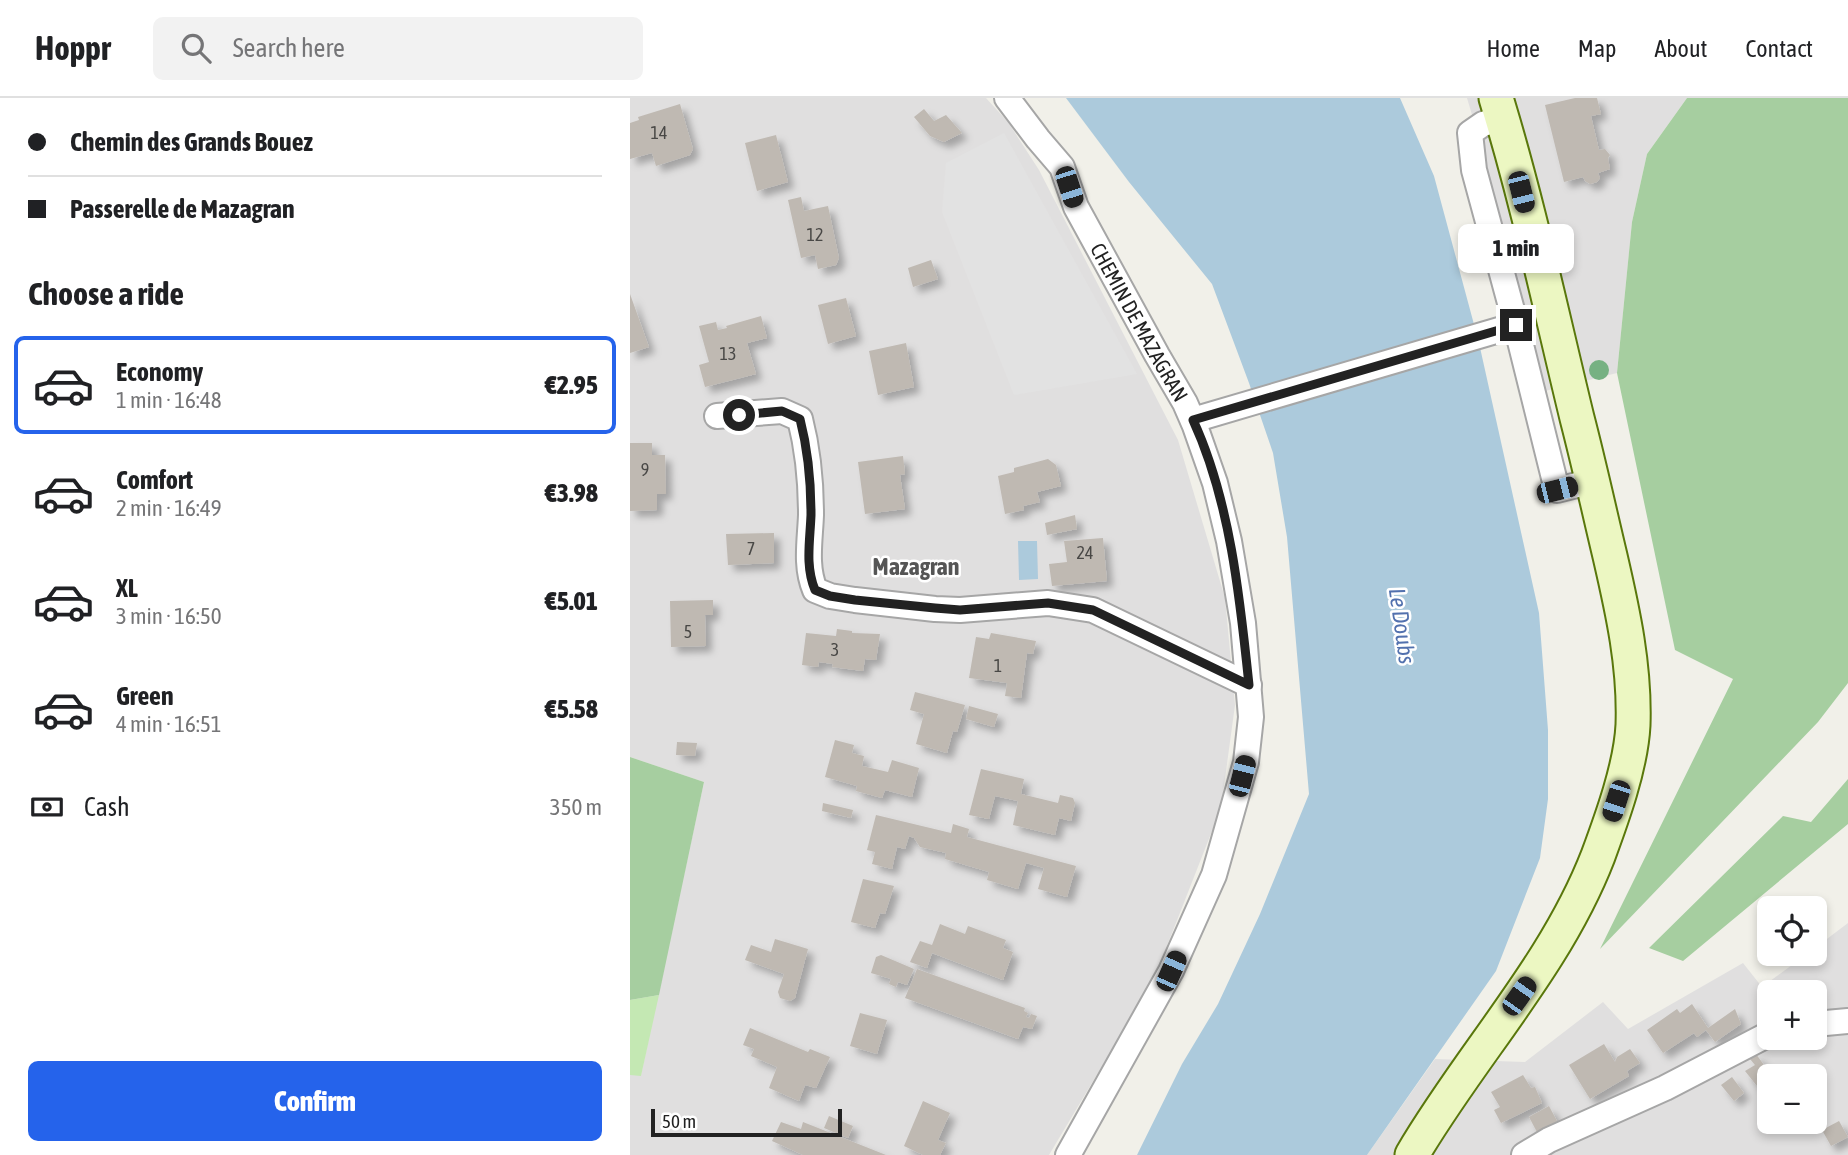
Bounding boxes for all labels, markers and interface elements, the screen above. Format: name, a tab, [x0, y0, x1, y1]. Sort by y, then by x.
search box	[153, 17, 643, 80]
text: Hoppr	[35, 29, 111, 67]
icon: search	[177, 29, 215, 67]
text: Search here	[233, 33, 345, 63]
text: Home	[1486, 35, 1540, 62]
text: Map	[1578, 35, 1616, 62]
text: About	[1654, 35, 1707, 62]
text: Contact	[1745, 35, 1813, 62]
house number: 14	[651, 122, 667, 143]
text: Chemin des Grands Bouez	[70, 127, 313, 157]
car	[1053, 164, 1086, 210]
car	[1506, 169, 1537, 215]
text: Passerelle de Mazagran	[70, 194, 295, 224]
house number: 12	[807, 224, 823, 245]
callout: 1 min	[1458, 224, 1574, 272]
text: 1 min	[1493, 235, 1539, 261]
street label: CHEMIN DE MAZAGRAN	[1086, 239, 1193, 405]
text: Choose a ride	[28, 275, 184, 312]
route end	[1500, 309, 1532, 341]
house number: 13	[720, 343, 736, 364]
icon: car	[32, 354, 95, 417]
text: Economy	[116, 357, 203, 387]
text: €2.95	[545, 370, 598, 400]
text: 1 min · 16:48	[116, 387, 222, 413]
route start	[723, 399, 755, 431]
house number: 9	[641, 459, 649, 480]
icon: car	[32, 462, 95, 525]
text: Comfort	[116, 465, 193, 495]
car	[1535, 475, 1580, 505]
text: €3.98	[545, 478, 598, 508]
text: 2 min · 16:49	[116, 495, 222, 521]
house number: 7	[747, 538, 755, 559]
house number: 24	[1077, 542, 1093, 563]
district label: Mazagran	[873, 553, 959, 580]
icon: car	[32, 570, 95, 633]
text: XL	[116, 573, 138, 603]
text: €5.01	[545, 586, 598, 616]
water label: Le Doubs	[1384, 586, 1420, 666]
text: 3 min · 16:50	[116, 603, 222, 629]
house number: 5	[684, 621, 692, 642]
house number: 3	[831, 639, 839, 660]
house number: 1	[994, 655, 1002, 676]
icon: car	[32, 678, 95, 741]
text: Green	[116, 681, 174, 711]
text: €5.58	[545, 694, 598, 724]
text: 4 min · 16:51	[116, 711, 222, 737]
car	[1227, 753, 1258, 799]
car	[1600, 778, 1633, 824]
icon: cash	[28, 788, 66, 826]
text: Cash	[84, 792, 130, 822]
text: 350 m	[550, 794, 602, 820]
map controls	[1757, 896, 1827, 1134]
button: locate	[1757, 896, 1827, 966]
car	[1153, 948, 1190, 994]
car	[1499, 973, 1540, 1019]
button: +	[1757, 980, 1827, 1050]
button: Confirm	[28, 1061, 602, 1141]
button: −	[1757, 1064, 1827, 1134]
scale bar	[651, 1106, 842, 1138]
text: 50 m	[662, 1110, 696, 1132]

